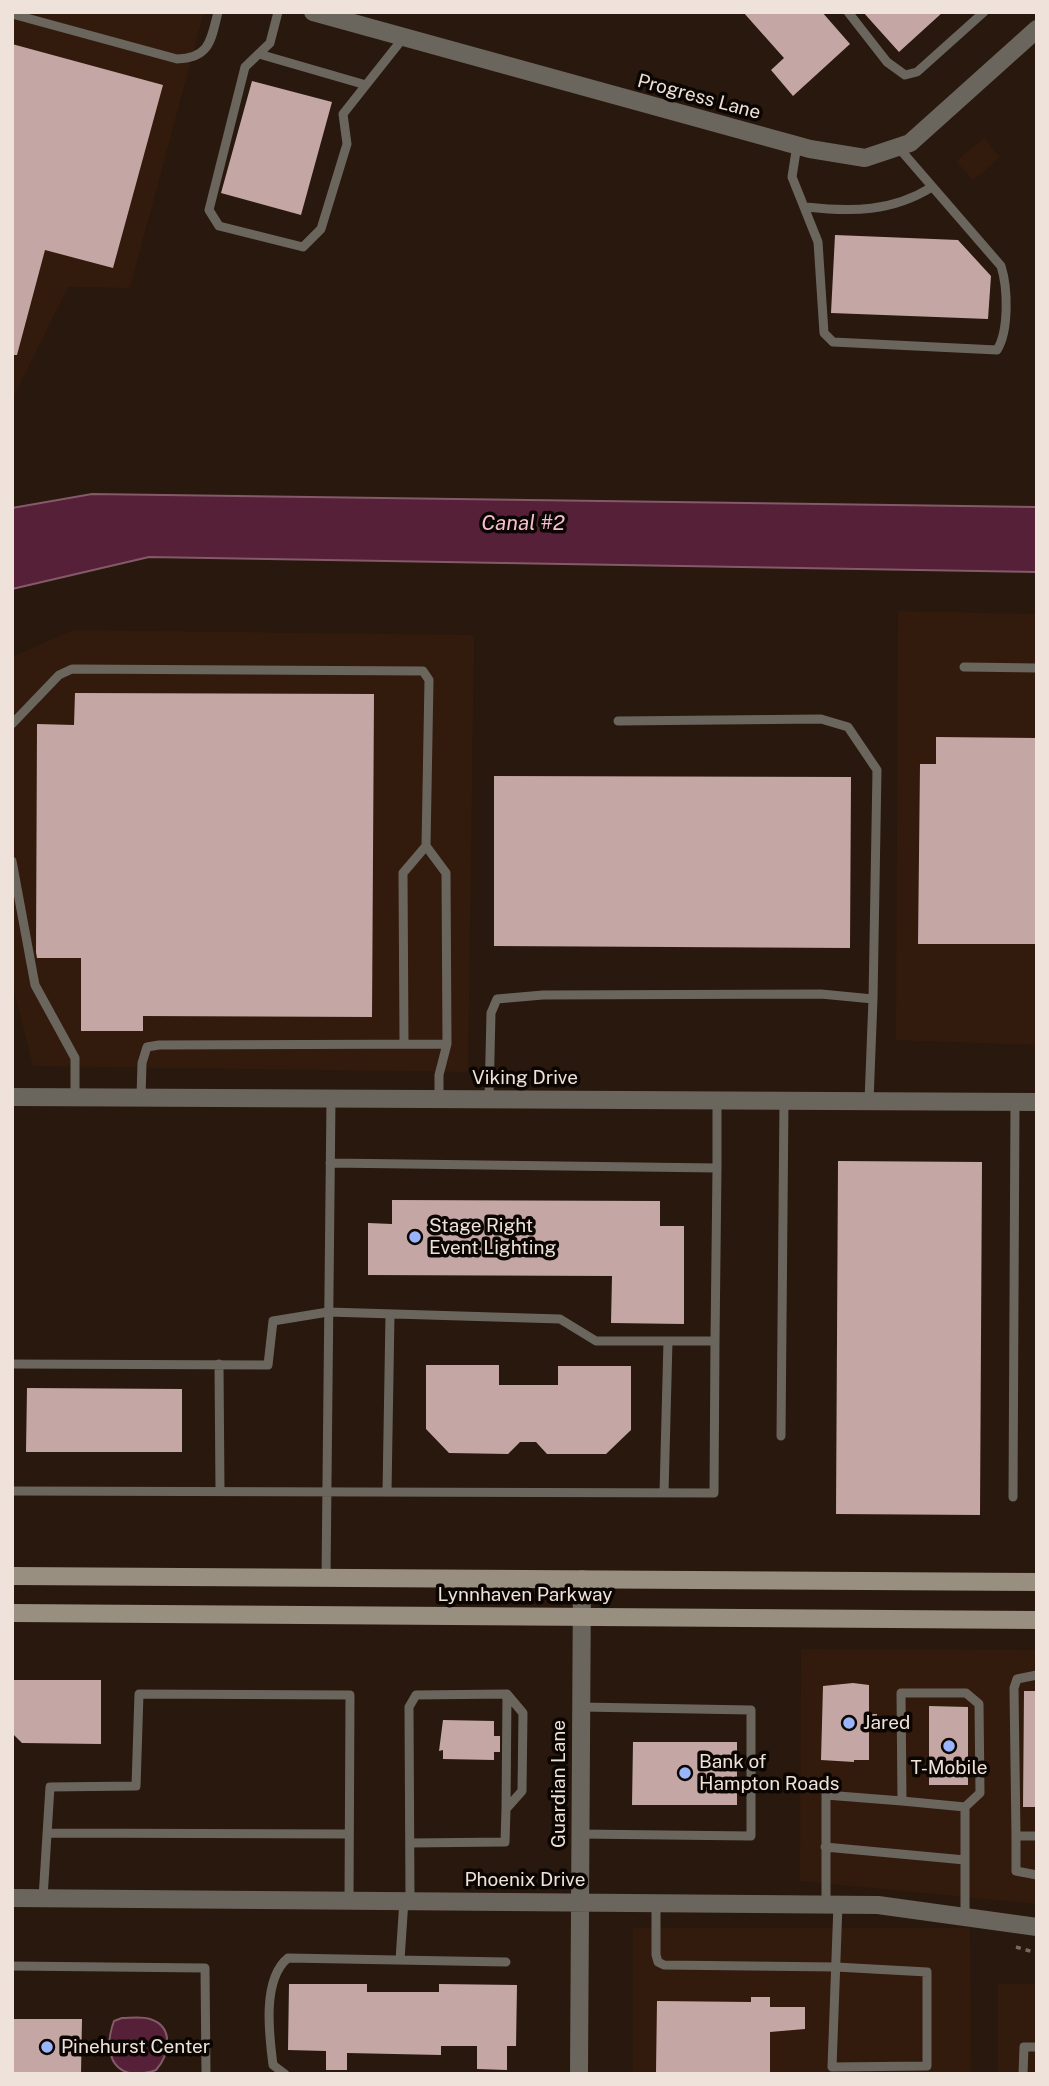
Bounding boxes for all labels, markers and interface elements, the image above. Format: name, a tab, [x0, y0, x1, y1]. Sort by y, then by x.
street label: Progress Lane	[635, 70, 763, 124]
water label: Canal #2	[481, 511, 565, 537]
street label: Viking Drive	[472, 1067, 578, 1089]
place label: Stage Right Event Lighting	[429, 1215, 556, 1259]
marker: Stage Right Event Lighting	[407, 1229, 423, 1245]
street label: Lynnhaven Parkway	[438, 1584, 612, 1606]
place label: Jared	[863, 1712, 910, 1734]
marker: Jared	[841, 1715, 857, 1731]
street label: Guardian Lane	[548, 1720, 570, 1848]
marker: T-Mobile	[941, 1738, 957, 1754]
place label: Bank of Hampton Roads	[699, 1751, 839, 1795]
place label: T-Mobile	[911, 1757, 987, 1779]
marker: Bank of Hampton Roads	[677, 1765, 693, 1781]
street label: Phoenix Drive	[464, 1869, 586, 1891]
place label: Pinehurst Center	[61, 2036, 210, 2058]
marker: Pinehurst Center	[39, 2039, 55, 2055]

